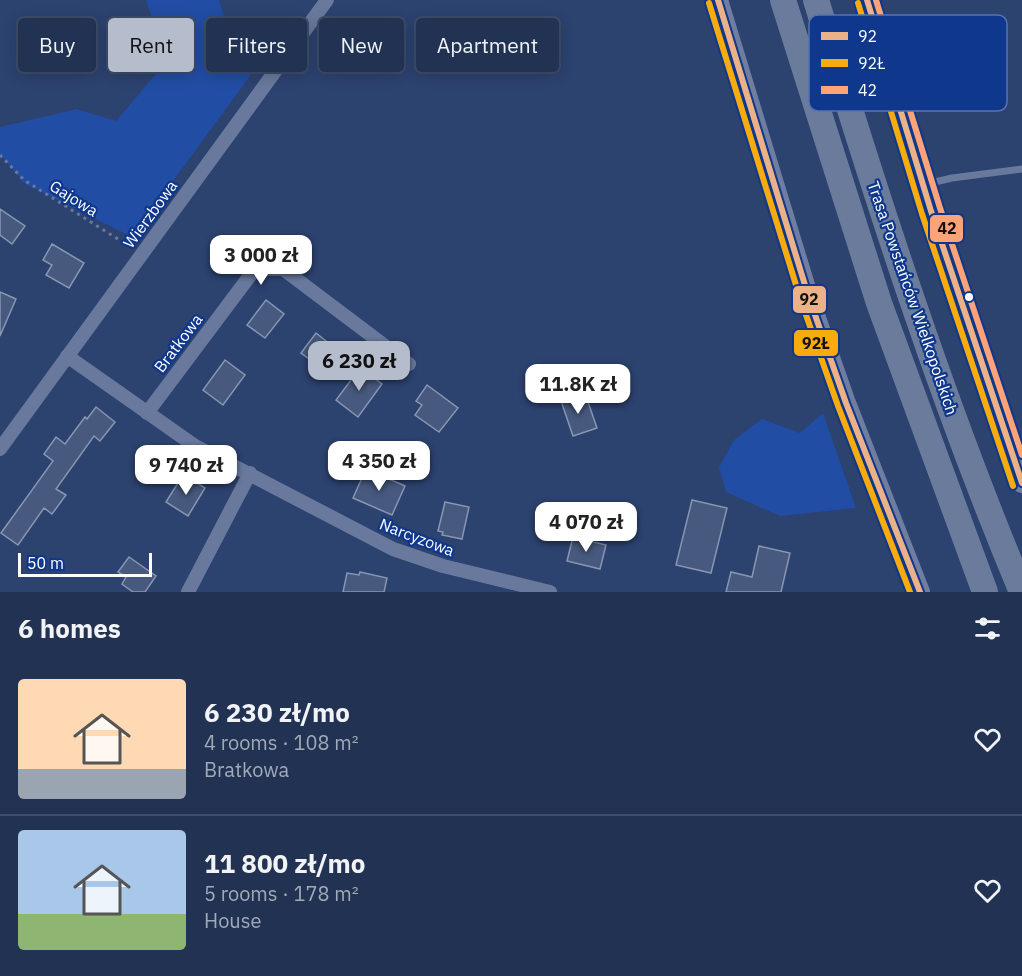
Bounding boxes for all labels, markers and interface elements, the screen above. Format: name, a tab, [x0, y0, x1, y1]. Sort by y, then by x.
legend	[809, 15, 1007, 111]
chip: Buy	[18, 18, 96, 72]
chip: Rent	[108, 18, 194, 72]
chip: Filters	[206, 18, 307, 72]
chip: New	[319, 18, 404, 72]
chip: Apartment	[416, 18, 559, 72]
text: 92	[858, 26, 877, 46]
text: 92Ł	[858, 53, 885, 73]
text: 42	[858, 80, 877, 100]
street label: Gajowa	[46, 175, 102, 221]
street label: Wierzbowa	[119, 176, 182, 252]
street label: Trasa Powstańców Wielkopolskich	[864, 179, 962, 417]
line badge: 42	[929, 214, 964, 243]
text: 42	[937, 218, 957, 238]
pin: 3 000 zł	[199, 235, 323, 286]
text: 3 000 zł	[224, 241, 298, 268]
line badge: 92	[792, 285, 827, 314]
text: 92	[799, 289, 819, 309]
unlabelled marker	[963, 291, 975, 303]
street label: Bratkowa	[150, 309, 207, 376]
line badge: 92Ł	[793, 329, 839, 357]
text: 92Ł	[802, 333, 830, 353]
pin: 6 230 zł	[297, 341, 421, 392]
text: 6 230 zł	[322, 347, 396, 374]
pin: 11.8K zł	[516, 364, 640, 415]
text: 11.8K zł	[539, 370, 617, 397]
pin: 4 350 zł	[317, 441, 441, 492]
pin: 9 740 zł	[124, 445, 248, 496]
text: 4 350 zł	[342, 447, 416, 474]
text: 9 740 zł	[149, 451, 223, 478]
pin: 4 070 zł	[524, 502, 648, 553]
text: 4 070 zł	[549, 508, 623, 535]
street label: Narcyzowa	[377, 514, 458, 561]
scale bar	[18, 550, 152, 578]
text: 50 m	[27, 553, 64, 573]
text: 6 homes	[18, 611, 121, 645]
icon: filters	[971, 612, 1004, 645]
text: 6 230 zł/mo	[204, 695, 350, 729]
icon: home	[66, 703, 138, 775]
icon: heart	[971, 723, 1004, 756]
text: 4 rooms · 108 m²	[204, 729, 359, 756]
text: Bratkowa	[204, 756, 289, 783]
text: 11 800 zł/mo	[204, 846, 366, 880]
icon: home	[66, 854, 138, 926]
icon: heart	[971, 874, 1004, 907]
text: 5 rooms · 178 m²	[204, 880, 359, 907]
text: House	[204, 907, 261, 934]

